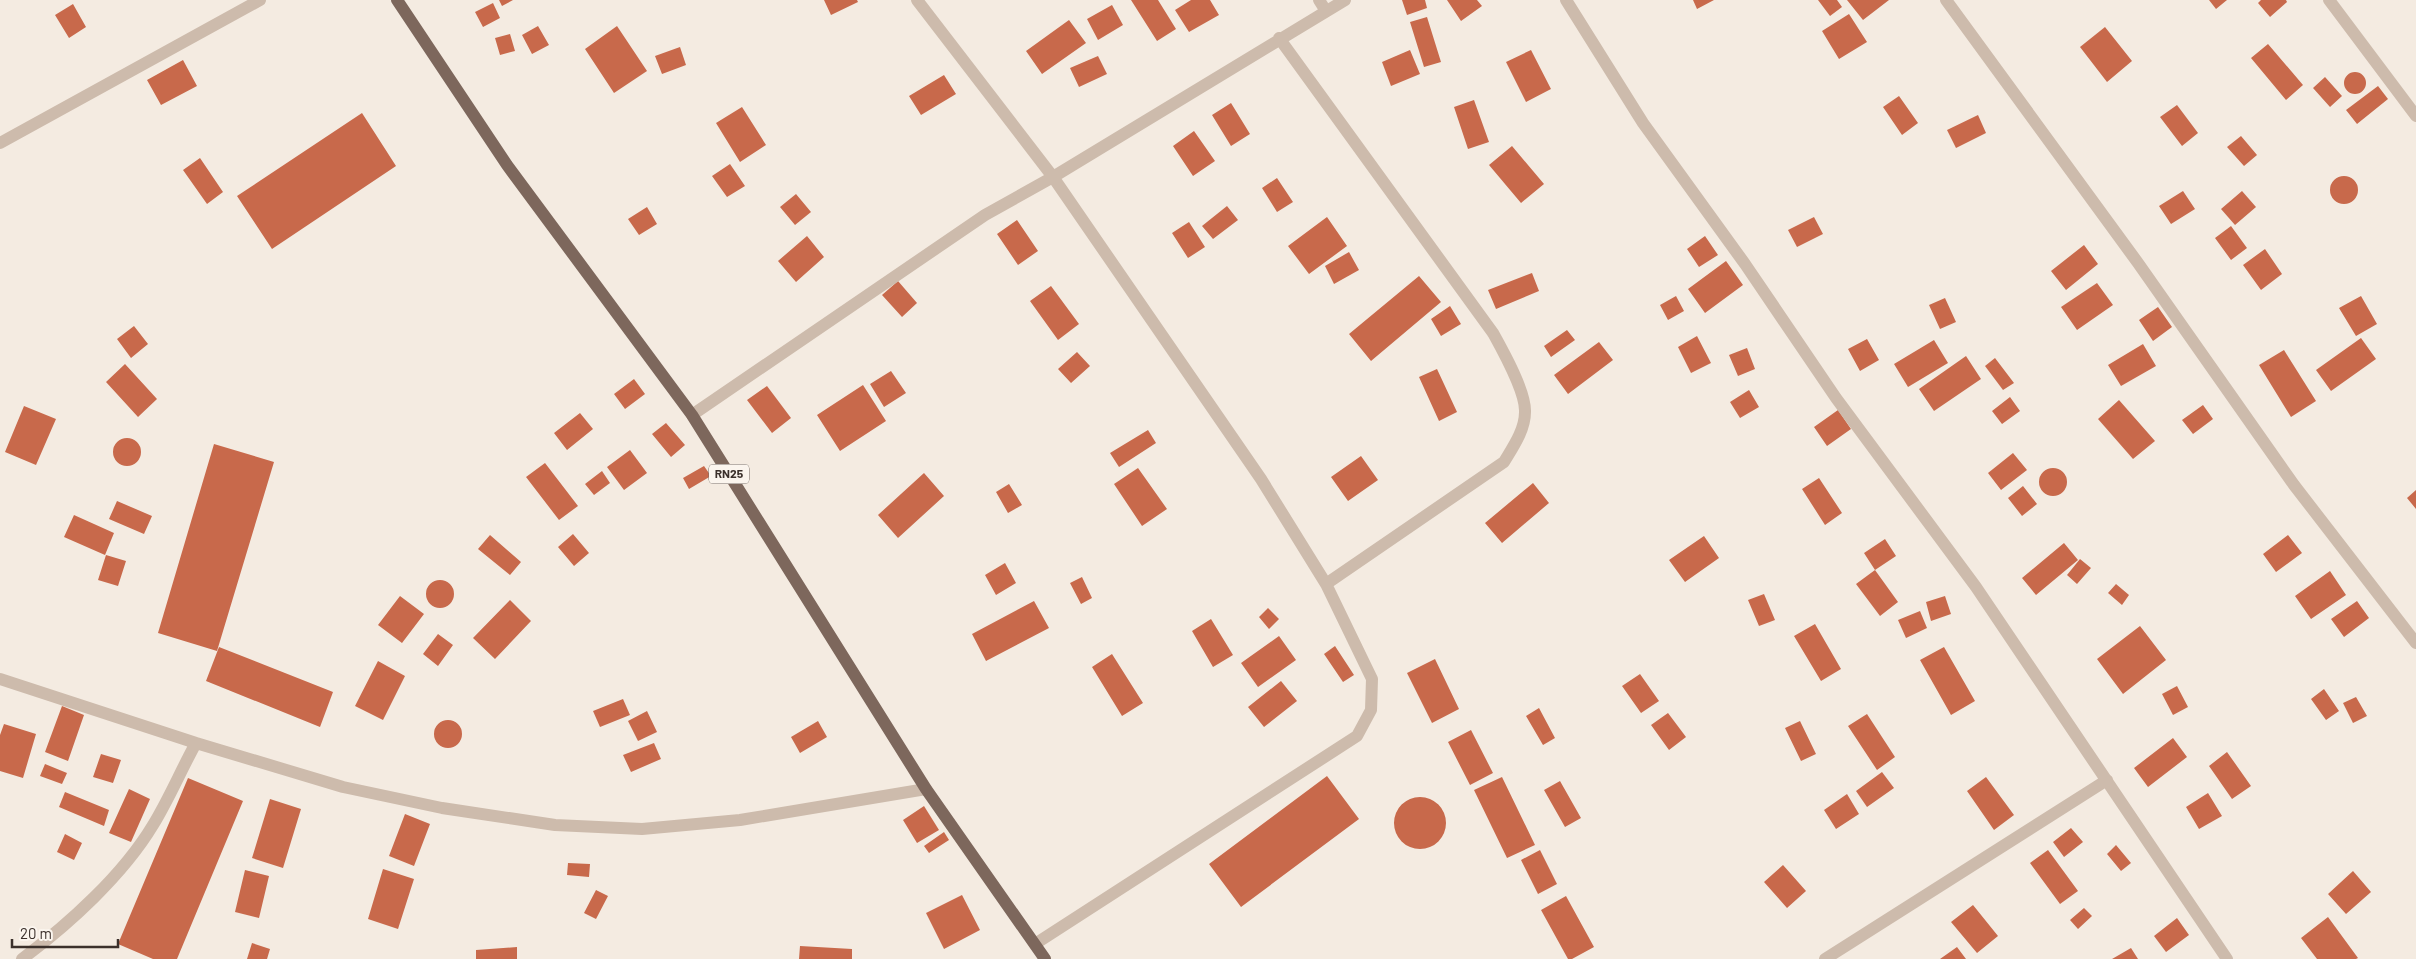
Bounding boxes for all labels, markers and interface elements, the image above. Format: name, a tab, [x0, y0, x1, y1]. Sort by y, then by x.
road number: RN25	[709, 464, 749, 484]
scale bar	[12, 916, 119, 948]
text: 20 m	[20, 924, 52, 942]

